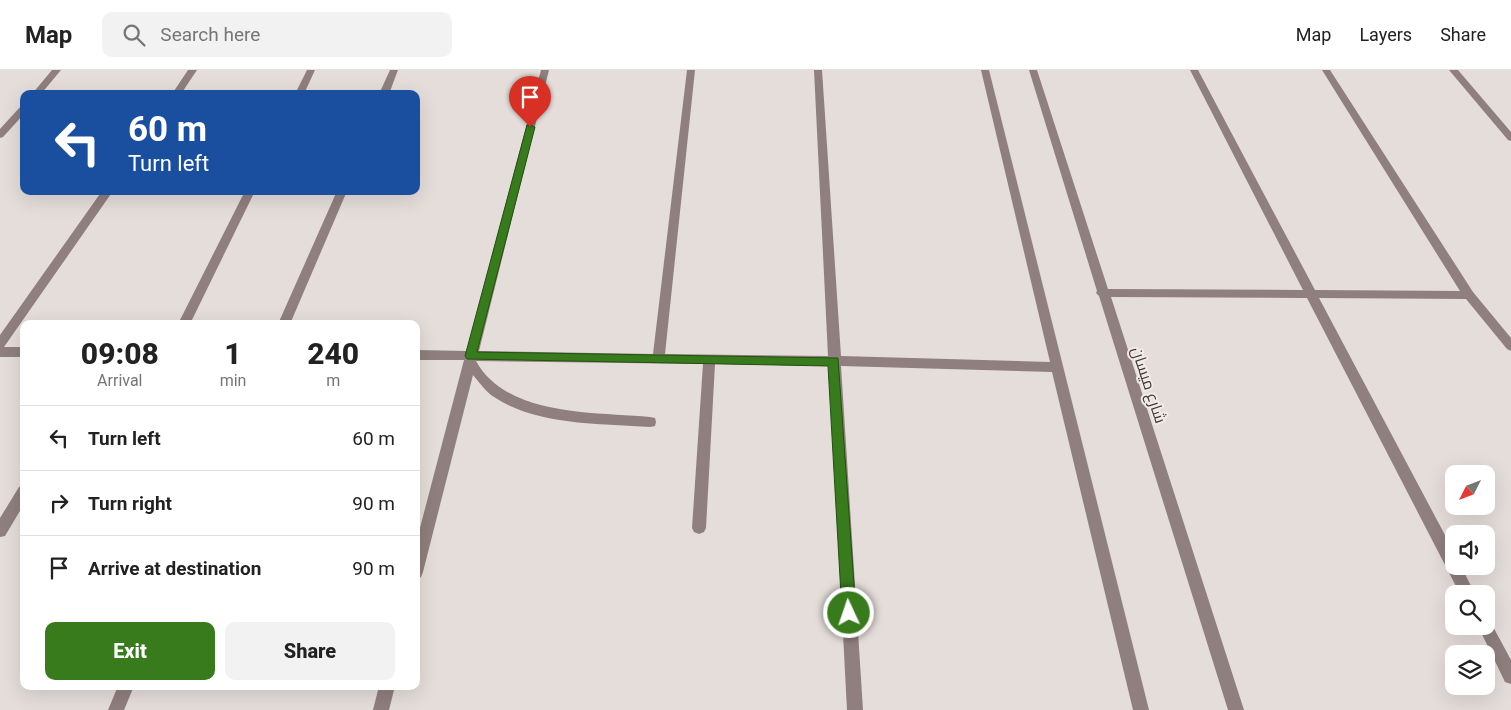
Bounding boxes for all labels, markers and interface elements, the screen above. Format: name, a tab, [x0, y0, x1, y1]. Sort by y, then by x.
search box	[102, 12, 452, 57]
text: Map	[25, 21, 72, 49]
icon: search	[120, 21, 148, 49]
text: Search here	[160, 23, 260, 46]
text: Map	[1296, 24, 1331, 45]
text: Layers	[1359, 24, 1412, 45]
text: Share	[1440, 24, 1486, 45]
pin	[509, 76, 551, 127]
icon: arrive	[516, 83, 544, 111]
text: 60 m	[128, 109, 207, 150]
icon: left	[45, 110, 110, 175]
text: Turn left	[128, 151, 209, 176]
text: 09:08	[81, 336, 159, 371]
text: 1	[224, 336, 242, 371]
text: 240	[307, 336, 359, 371]
street label: شارع ميسان	[1126, 344, 1170, 426]
text: Arrival	[97, 371, 143, 390]
text: min	[220, 371, 246, 390]
text: m	[326, 371, 340, 390]
icon: left	[45, 424, 73, 452]
text: Turn left	[88, 427, 161, 450]
text: 60 m	[352, 427, 395, 450]
north arrow	[1445, 465, 1495, 515]
map controls	[1445, 465, 1495, 695]
icon: right	[45, 489, 73, 517]
text: Turn right	[88, 492, 172, 515]
text: 90 m	[352, 492, 395, 515]
button: sound	[1445, 525, 1495, 575]
icon: arrive	[45, 554, 73, 582]
text: Arrive at destination	[88, 557, 261, 580]
text: 90 m	[352, 557, 395, 580]
button: search	[1445, 585, 1495, 635]
position arrow	[822, 586, 874, 638]
button: Exit	[45, 622, 215, 680]
button: Share	[225, 622, 395, 680]
button: layers	[1445, 645, 1495, 695]

